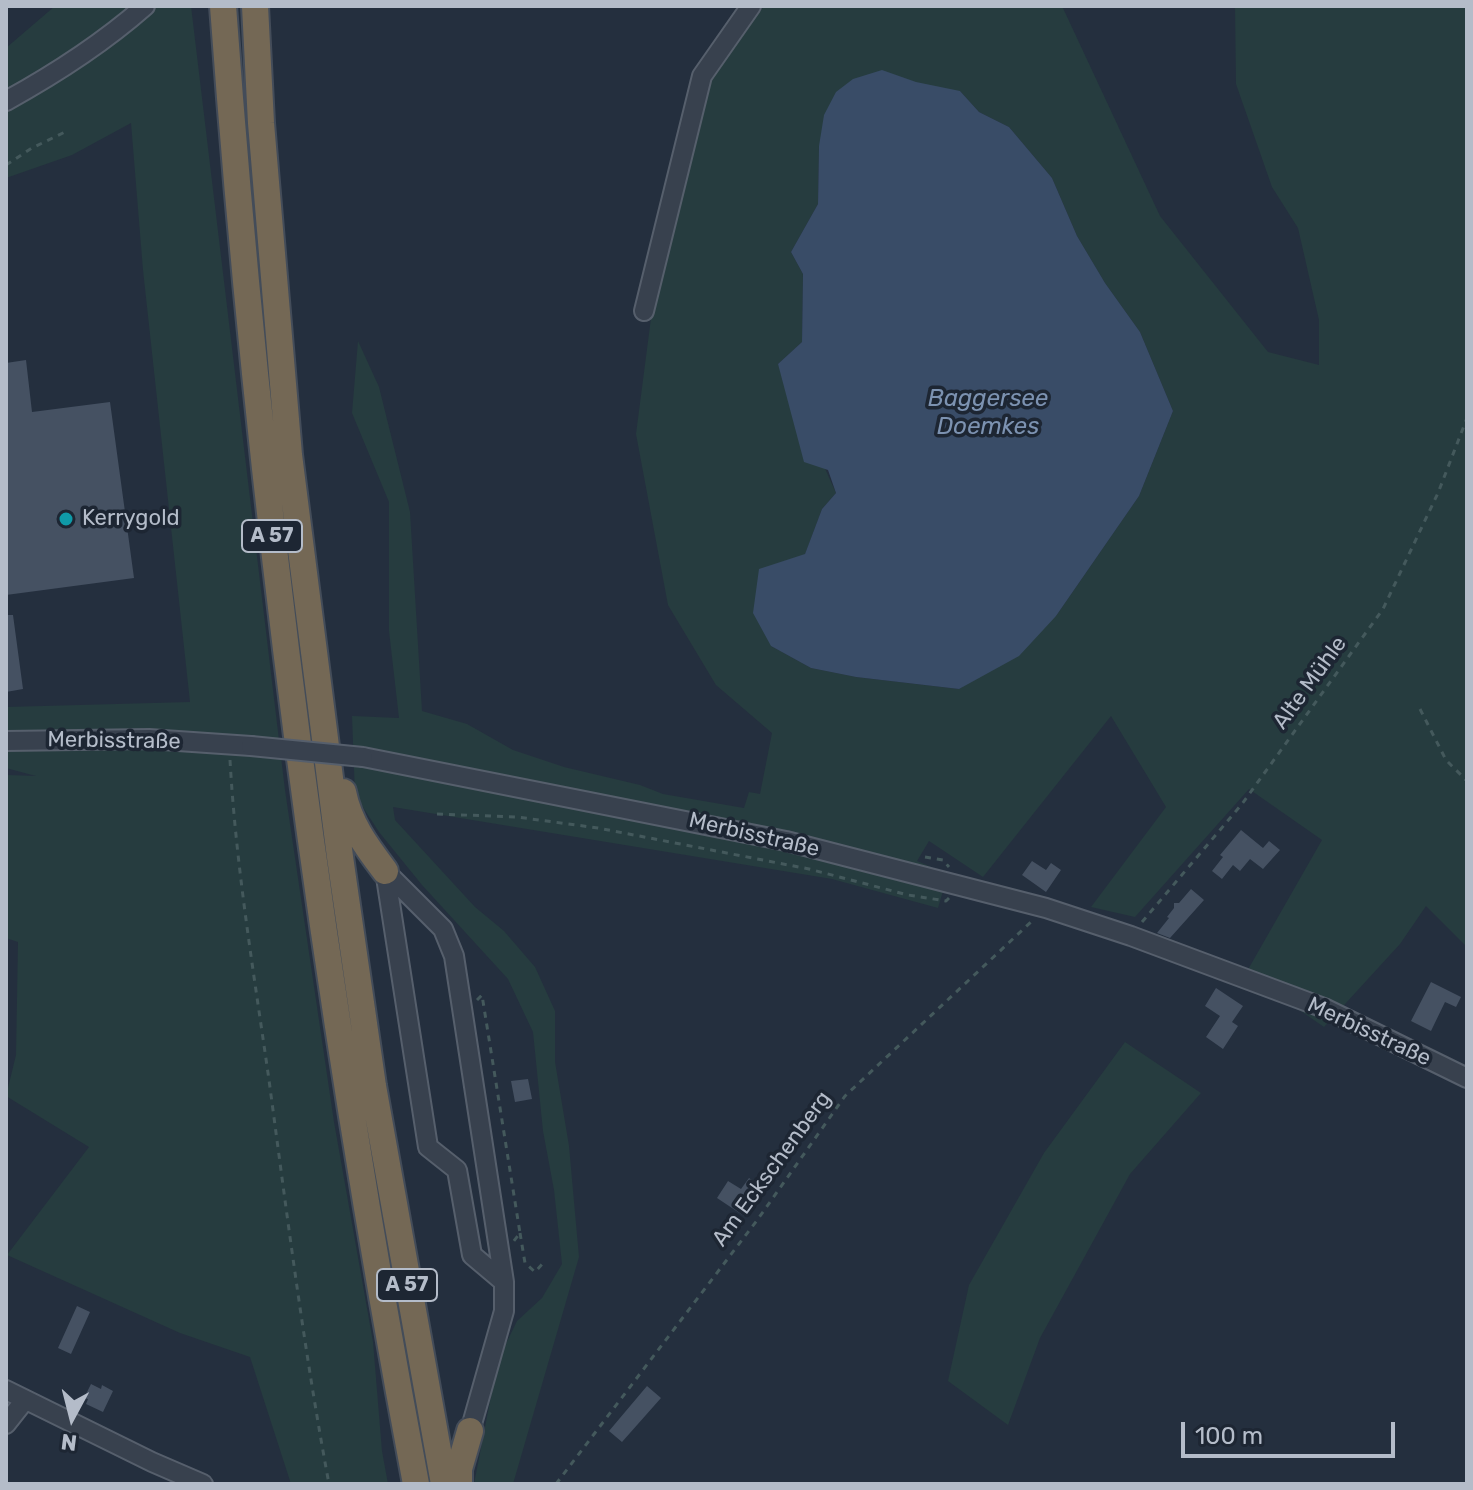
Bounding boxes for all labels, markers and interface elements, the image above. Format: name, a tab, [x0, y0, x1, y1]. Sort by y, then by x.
water label: Baggersee Doemkes	[928, 385, 1048, 441]
place label: Kerrygold	[82, 506, 180, 532]
marker: Kerrygold	[57, 510, 75, 528]
road number: A 57	[242, 520, 302, 552]
street label: Alte Mühle	[1268, 631, 1352, 735]
street label: Merbisstraße	[47, 727, 181, 755]
street label: Merbisstraße	[686, 807, 822, 863]
street label: Merbisstraße	[1303, 992, 1435, 1072]
street label: Am Eckschenberg	[707, 1086, 837, 1252]
road number: A 57	[377, 1269, 437, 1301]
north arrow	[32, 1378, 112, 1458]
scale bar	[1185, 1406, 1399, 1456]
text: 100 m	[1195, 1422, 1263, 1450]
text: N	[60, 1428, 79, 1457]

